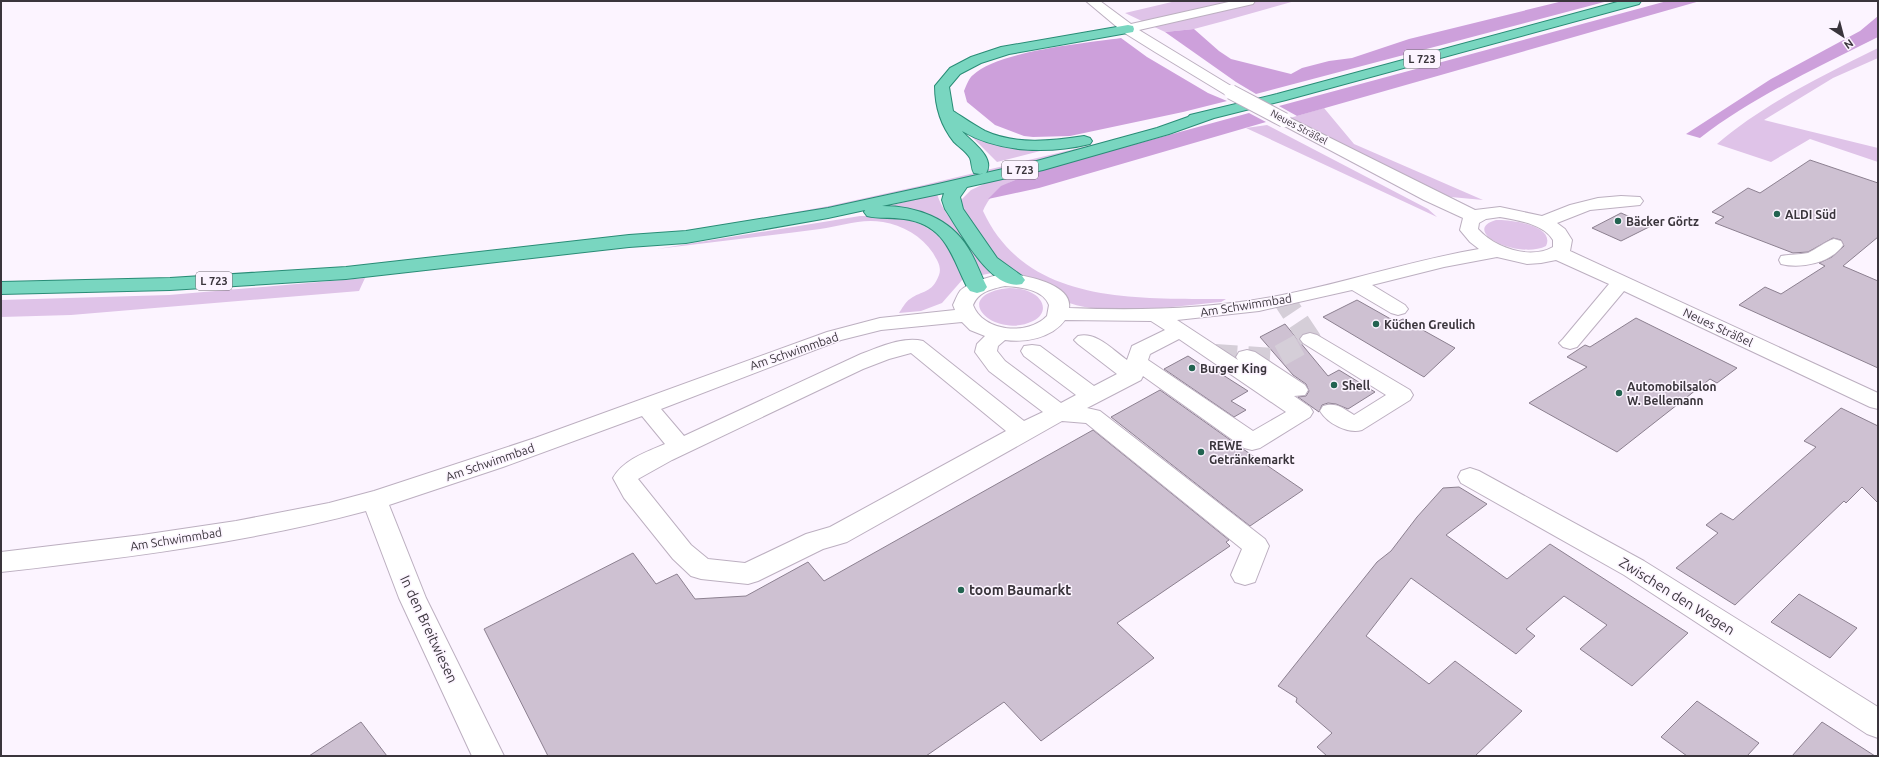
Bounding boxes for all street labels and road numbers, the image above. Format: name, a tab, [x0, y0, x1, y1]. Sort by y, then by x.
road number: L 723	[1404, 50, 1440, 68]
street label: Neues Sträßel	[1269, 107, 1330, 147]
road number: L 723	[1002, 161, 1038, 179]
road number: L 723	[196, 272, 232, 290]
street label: Am Schwimmbad	[1199, 291, 1293, 319]
street label: Neues Sträßel	[1681, 305, 1755, 349]
street label: Am Schwimmbad	[748, 330, 840, 372]
street label: Am Schwimmbad	[444, 441, 536, 483]
street label: Am Schwimmbad	[129, 525, 223, 553]
street label: Zwischen den Wegen	[1616, 554, 1738, 638]
street label: In den Breitwiesen	[397, 573, 461, 685]

